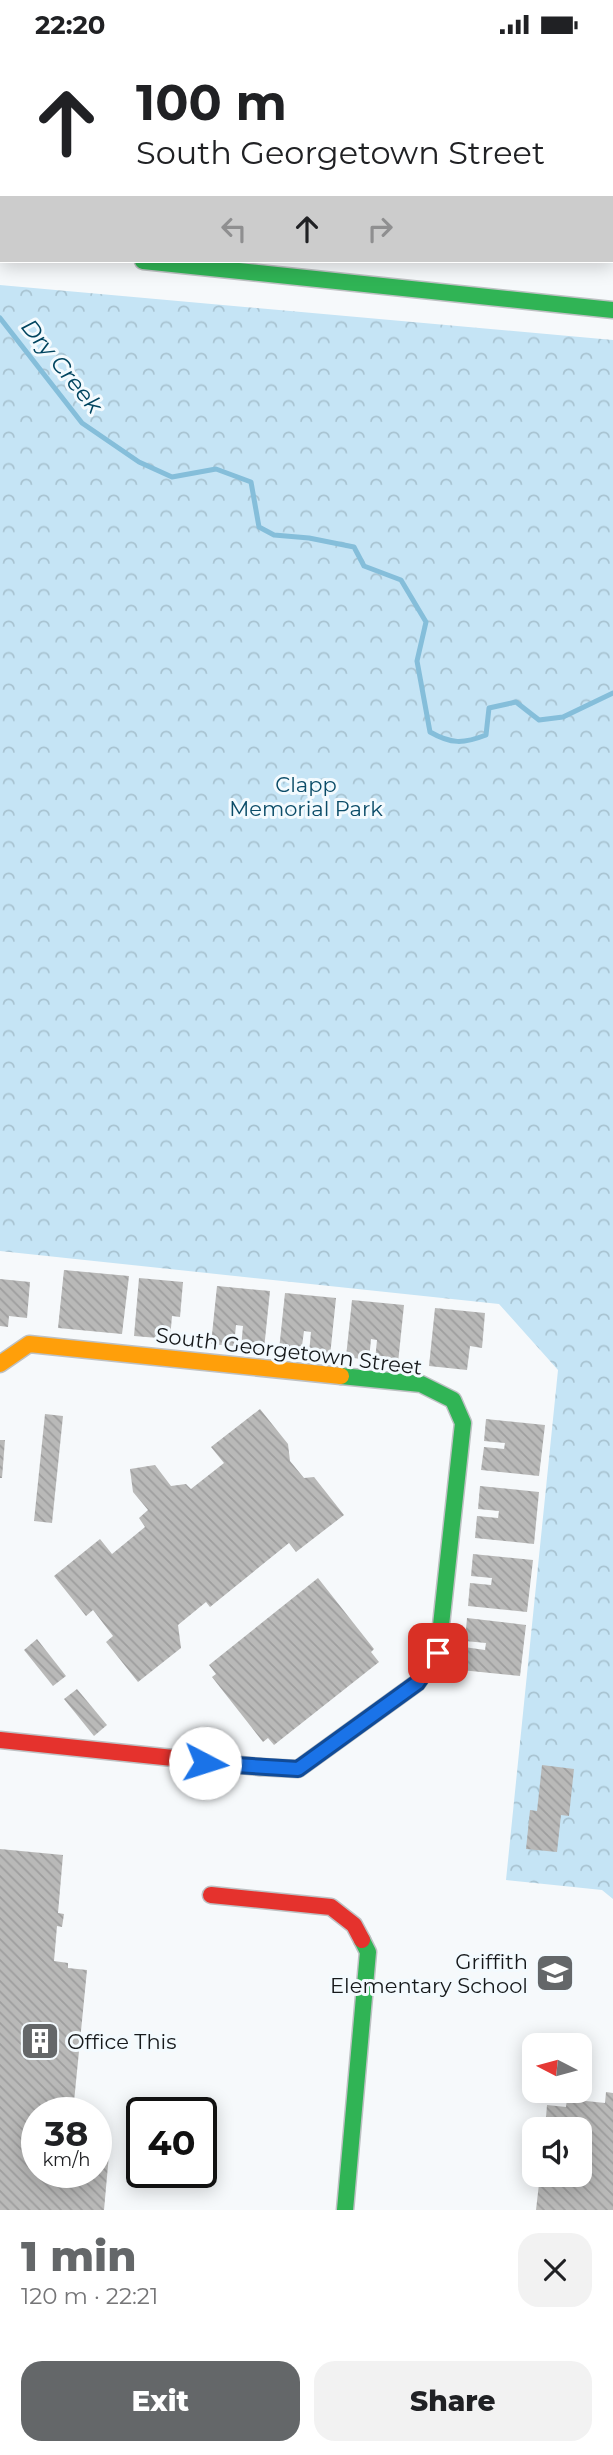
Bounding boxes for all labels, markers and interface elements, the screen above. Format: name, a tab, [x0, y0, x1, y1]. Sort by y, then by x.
text: 22:20	[35, 9, 106, 41]
text: 100 m	[136, 73, 287, 132]
icon: ahead	[21, 77, 112, 168]
text: South Georgetown Street	[136, 133, 545, 172]
icon: left	[215, 210, 253, 248]
icon: ahead	[288, 210, 326, 248]
icon: right	[361, 210, 399, 248]
water label: Dry Creek	[15, 313, 109, 420]
park label: Clapp Memorial Park	[229, 772, 383, 821]
street label: South Georgetown Street	[154, 1322, 424, 1380]
pin	[408, 1623, 468, 1683]
icon: arrive	[419, 1634, 457, 1672]
position arrow	[168, 1726, 242, 1800]
place label: Griffith Elementary School	[330, 1949, 528, 1998]
school or university icon: Griffith Elementary School	[534, 1952, 576, 1994]
building icon: Office This	[19, 2020, 61, 2062]
place label: Office This	[67, 2029, 177, 2054]
north arrow	[522, 2033, 592, 2103]
map controls	[522, 2033, 592, 2187]
speed limit sign: 40	[126, 2097, 217, 2188]
text: 38	[45, 2112, 88, 2155]
button: sound	[522, 2117, 592, 2187]
text: km/h	[42, 2149, 91, 2171]
text: 1 min	[21, 2230, 137, 2282]
button: close	[518, 2233, 592, 2307]
text: 120 m · 22:21	[21, 2282, 158, 2310]
button: Exit	[21, 2361, 300, 2441]
button: Share	[314, 2361, 592, 2441]

